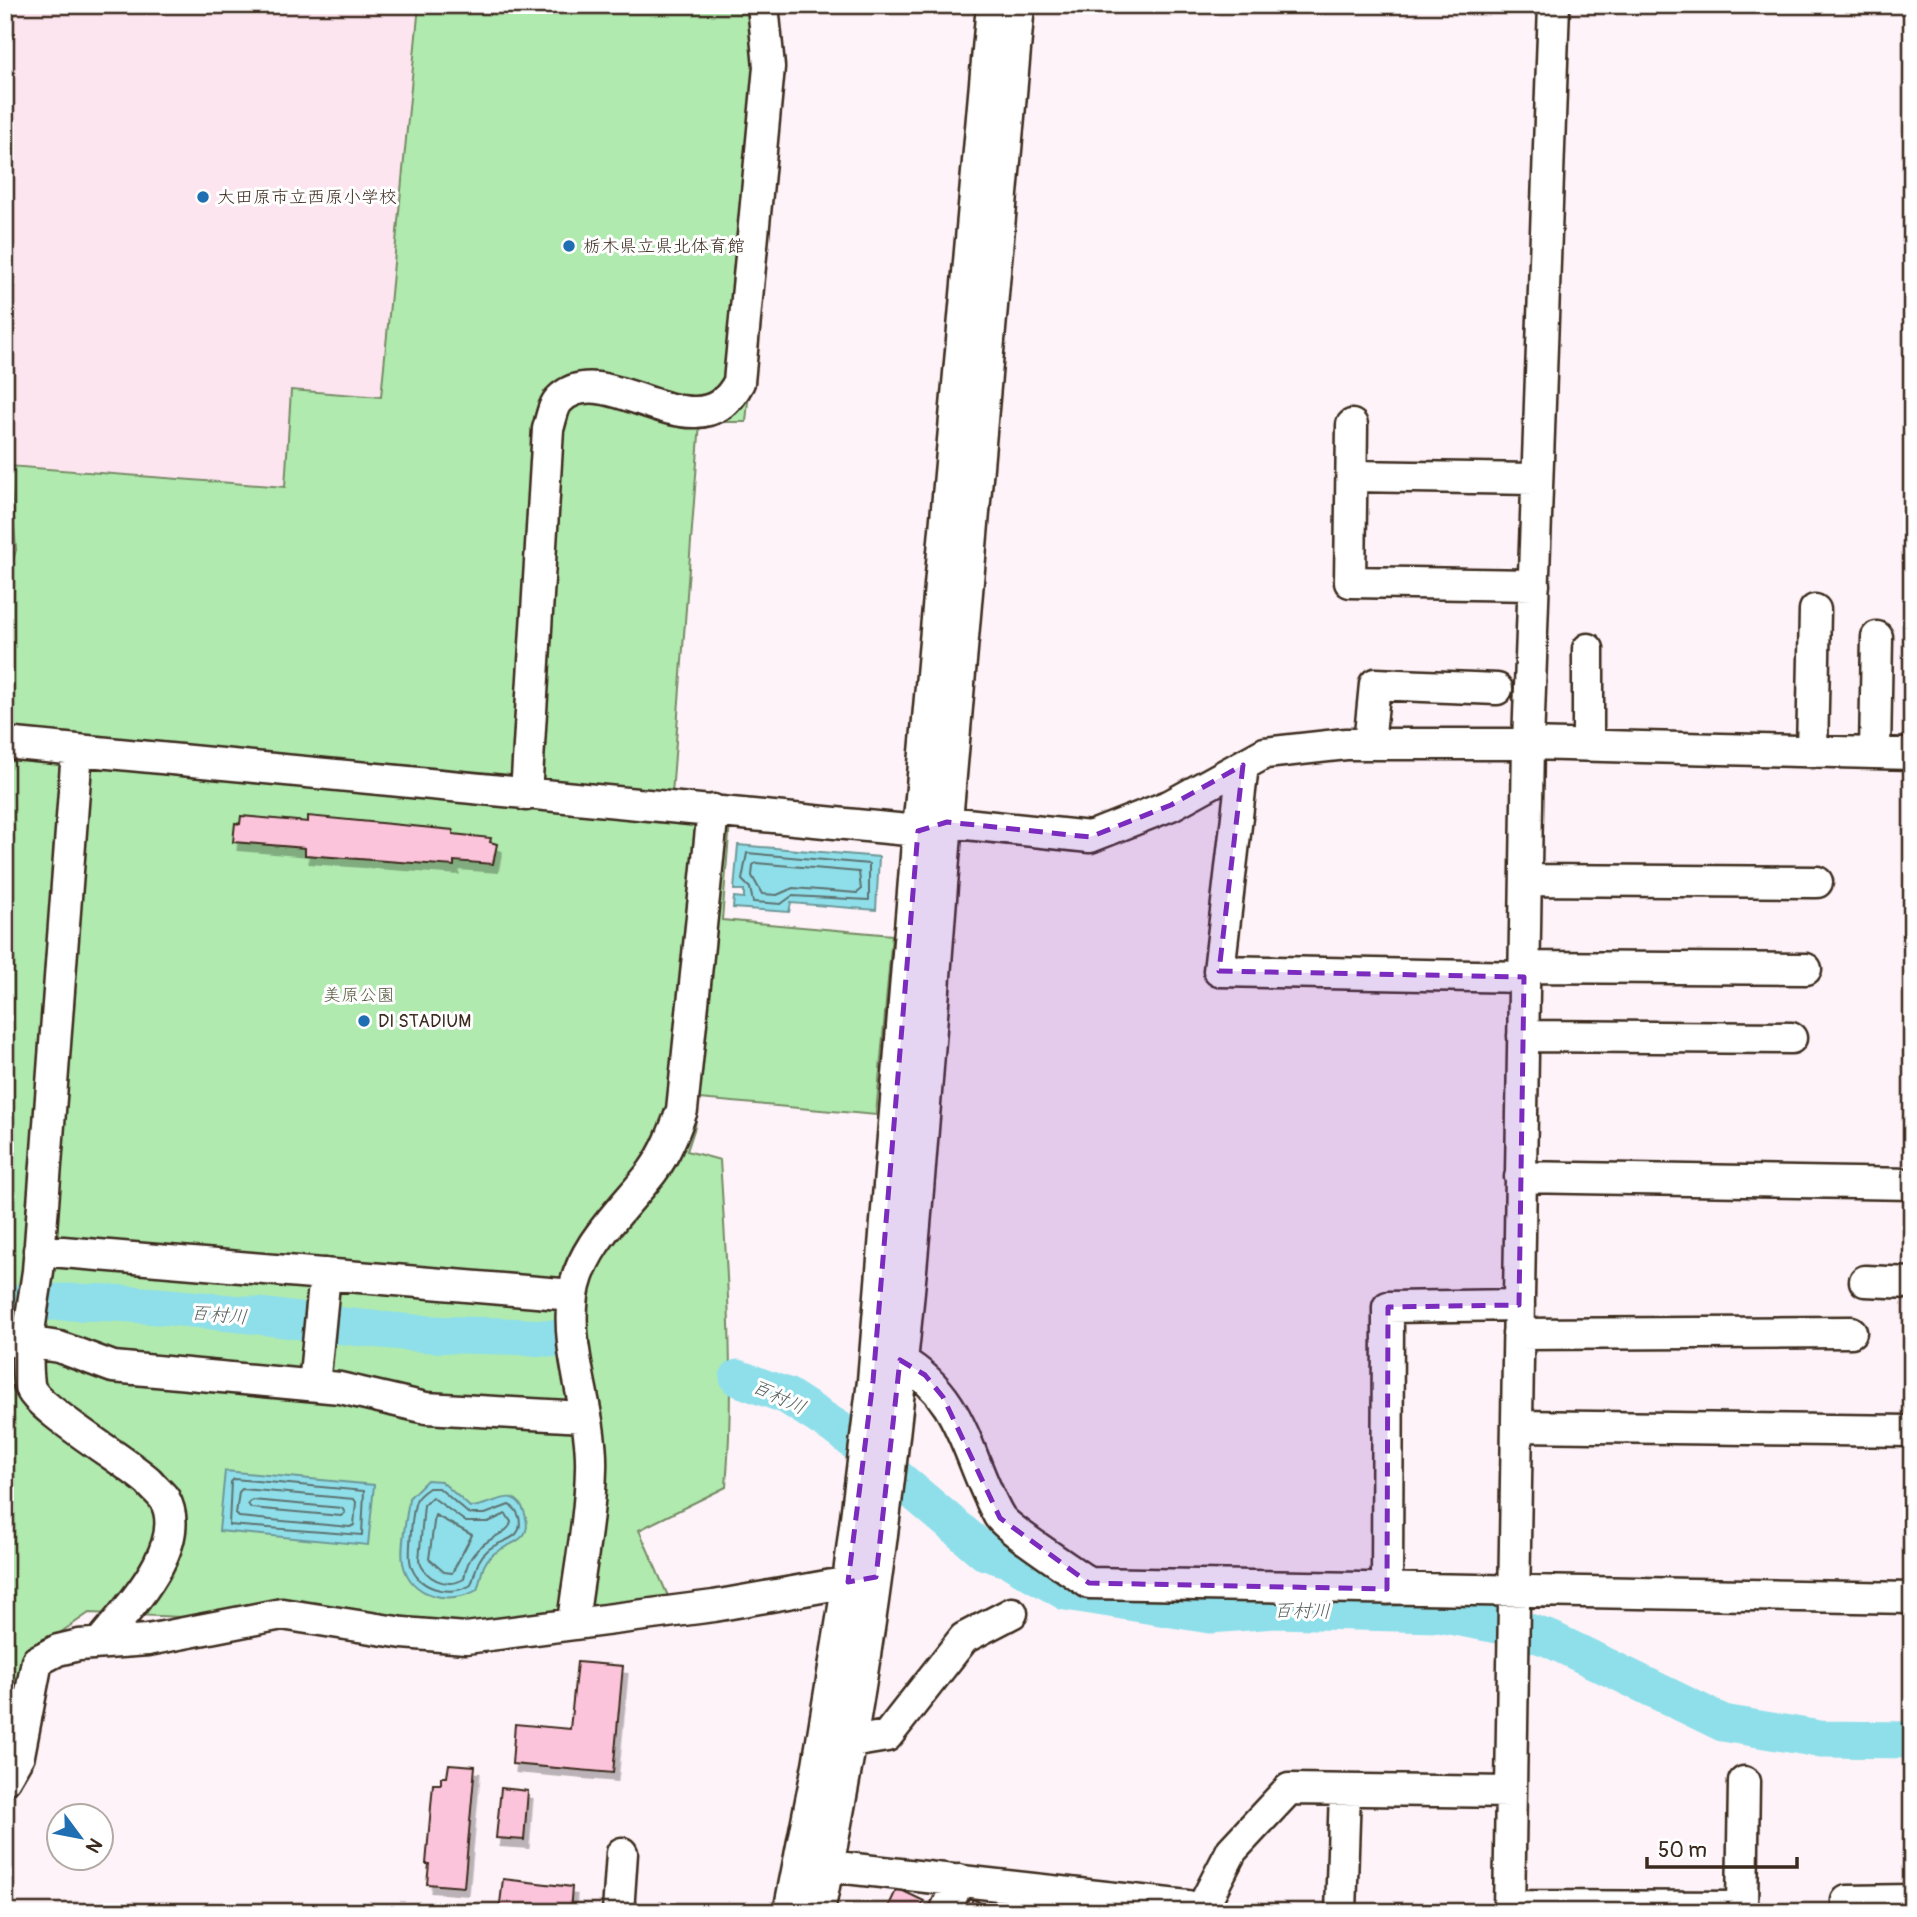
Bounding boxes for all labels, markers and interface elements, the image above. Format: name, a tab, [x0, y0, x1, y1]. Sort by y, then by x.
place label: 大田原市立西原小学校	[217, 186, 397, 209]
marker: 大田原市立西原小学校	[195, 189, 211, 205]
place label: 栃木県立県北体育館	[583, 235, 745, 258]
marker: 栃木県立県北体育館	[561, 238, 577, 254]
park label: 美原公園	[323, 984, 395, 1007]
place label: DI STADIUM	[378, 1010, 471, 1033]
marker: DI STADIUM	[356, 1013, 372, 1029]
water label: 百村川	[190, 1301, 248, 1329]
water label: 百村川	[748, 1374, 810, 1420]
water label: 百村川	[1273, 1599, 1331, 1623]
north arrow	[46, 1801, 116, 1871]
scale bar	[1647, 1826, 1798, 1870]
text: N	[80, 1834, 107, 1857]
text: 50 m	[1658, 1837, 1707, 1864]

